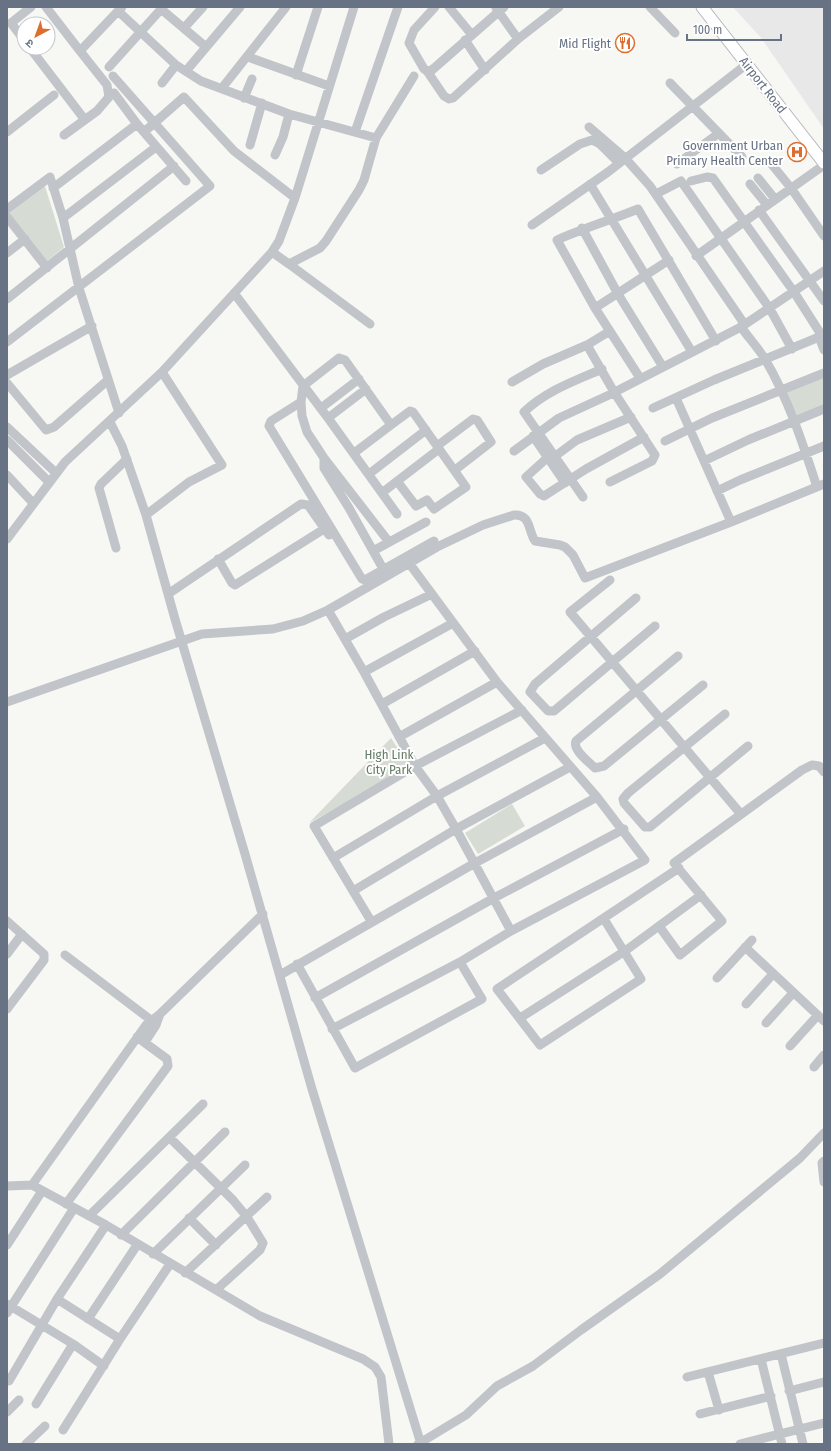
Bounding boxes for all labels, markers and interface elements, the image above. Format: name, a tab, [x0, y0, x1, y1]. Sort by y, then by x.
north arrow	[16, 16, 56, 56]
scale bar	[687, 16, 781, 42]
text: 100 m	[693, 23, 722, 37]
restaurant icon: Mid Flight	[614, 32, 636, 54]
text: उ	[23, 36, 36, 50]
place label: Mid Flight	[559, 36, 612, 51]
street label: Airport Road	[736, 54, 790, 116]
place label: Government Urban Primary Health Center	[666, 138, 783, 168]
hospital icon: Government Urban Primary Health Center	[786, 141, 808, 163]
park label: High Link City Park	[364, 747, 414, 777]

